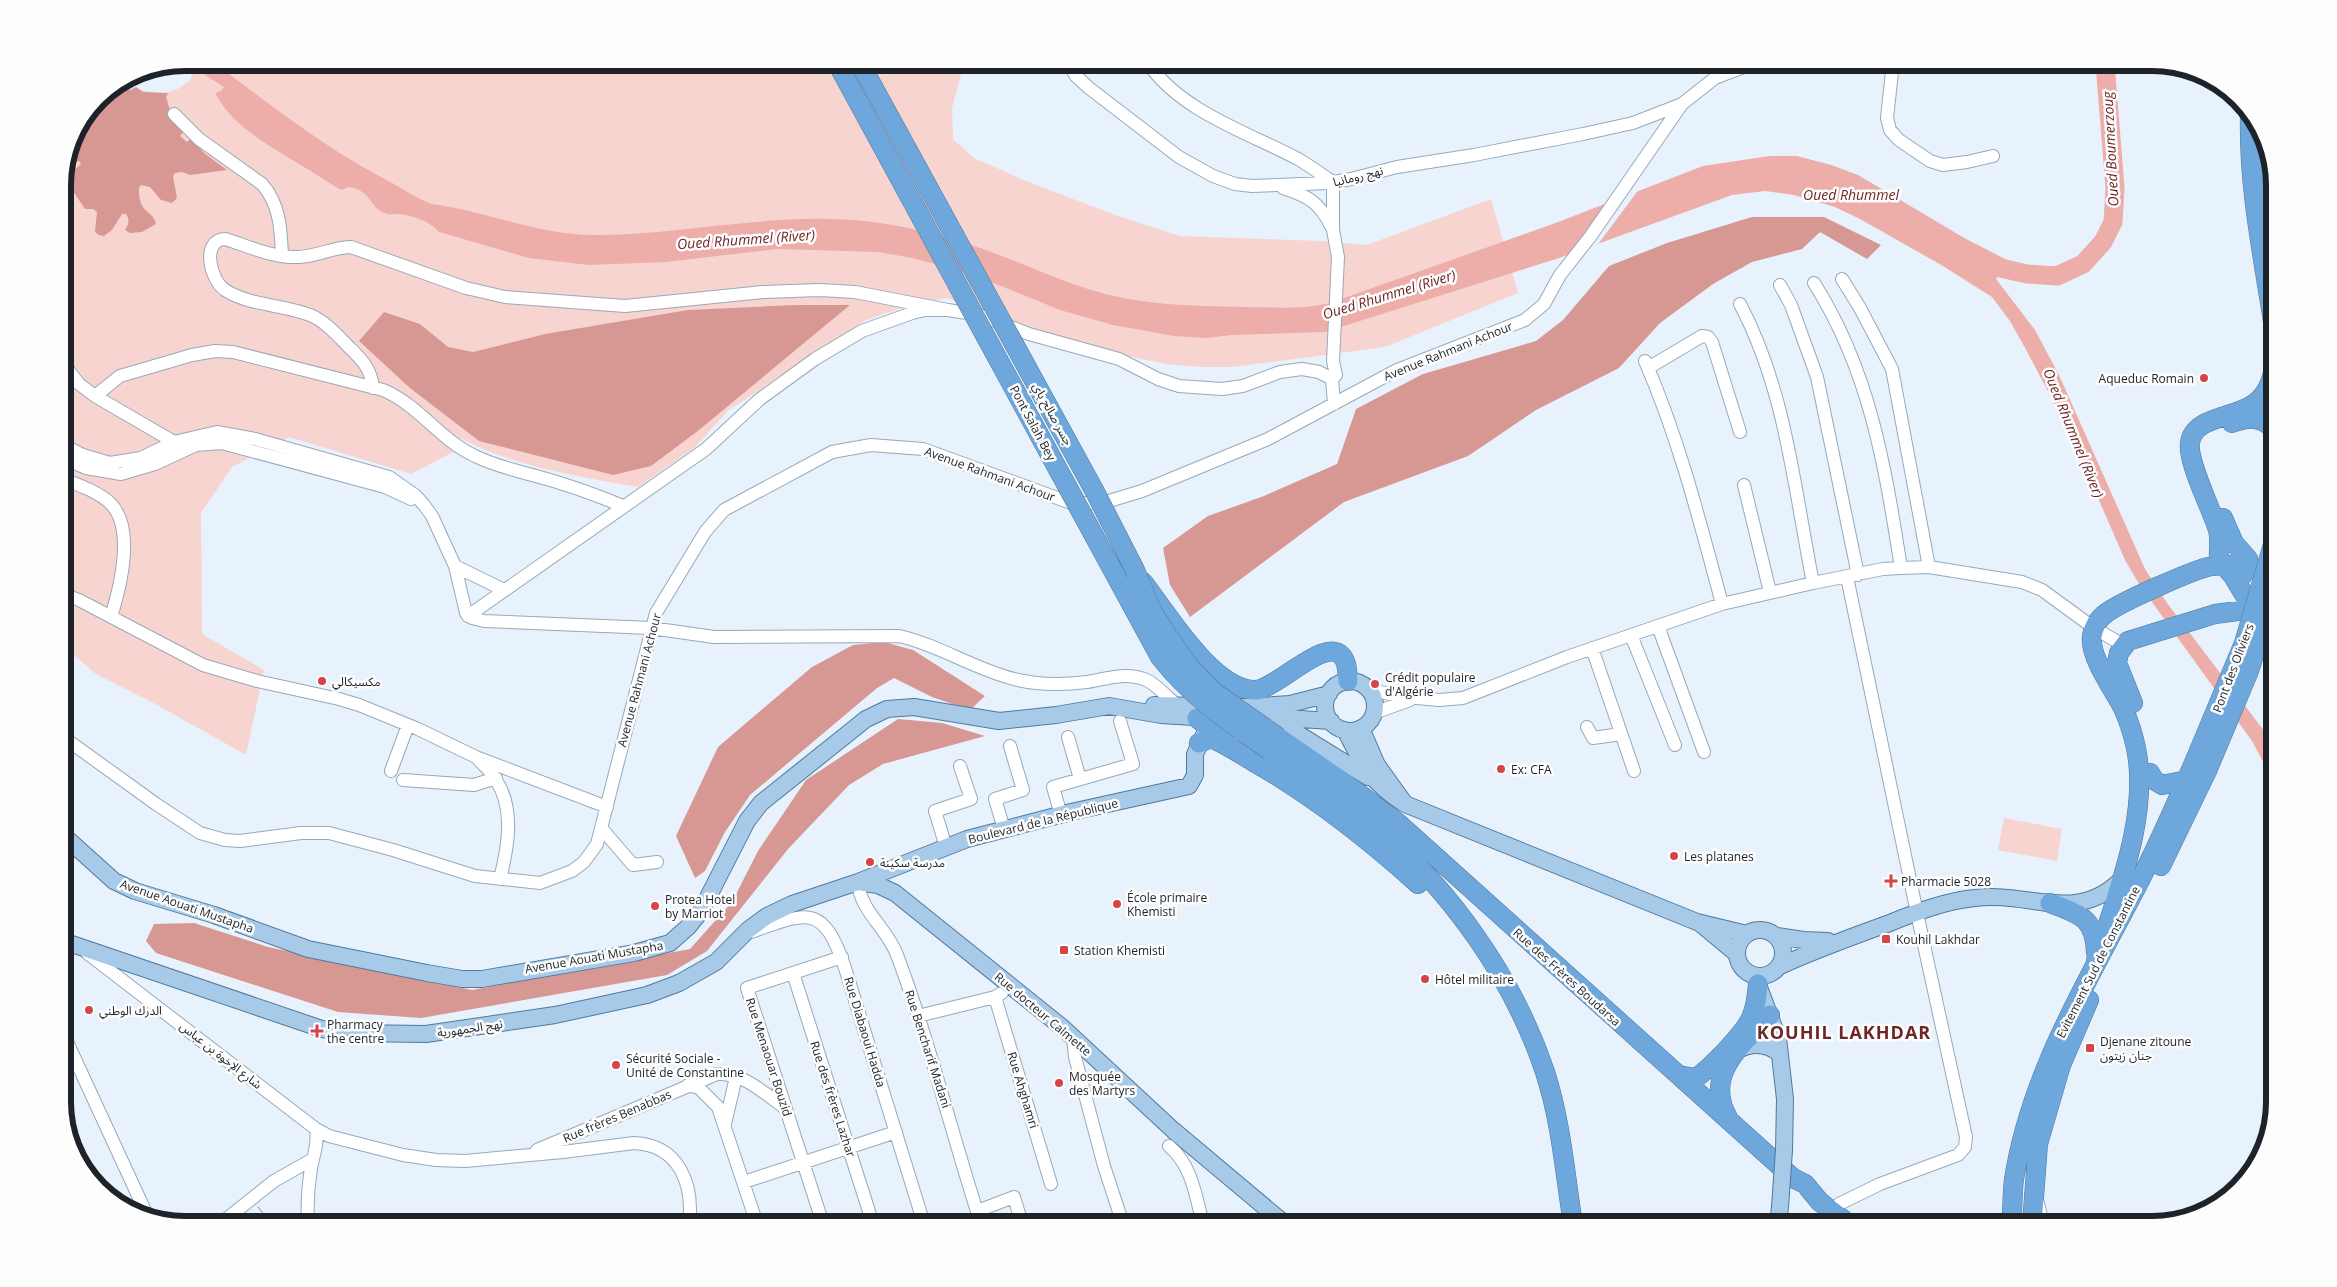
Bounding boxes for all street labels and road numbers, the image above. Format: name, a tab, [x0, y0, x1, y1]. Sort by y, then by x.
street label: نهج رومانيا	[1331, 162, 1385, 191]
street label: Avenue Rahmani Achour	[1381, 317, 1515, 385]
street label: جسر صالح باي	[1027, 380, 1077, 449]
street label: Pont Salah Bey	[1006, 382, 1060, 465]
street label: Avenue Rahmani Achour	[922, 442, 1058, 506]
street label: Avenue Rahmani Achour	[613, 611, 665, 749]
street label: Pont des Oliviers	[2208, 621, 2258, 715]
street label: Boulevard de la République	[966, 794, 1120, 848]
street label: Avenue Aouati Mustapha	[118, 875, 256, 937]
street label: Evitement Sud de Constantine	[2052, 883, 2144, 1041]
street label: Rue des Frères Boudarsa	[1509, 924, 1625, 1030]
street label: Avenue Aouati Mustapha	[523, 936, 665, 978]
street label: Rue docteur Calmette	[991, 968, 1095, 1060]
street label: Rue Diabaoui Hadda	[840, 975, 890, 1089]
street label: Rue Bencharif Madani	[901, 988, 955, 1110]
street label: Rue Menaouar Bouzid	[742, 996, 796, 1118]
street label: نهج الجمهورية	[436, 1015, 504, 1042]
street label: شارع الإخوة بن عباس	[176, 1017, 266, 1093]
street label: Rue des frères Lazhar	[806, 1039, 860, 1159]
street label: Rue Ahghamri	[1003, 1050, 1043, 1130]
street label: Rue frères Benabbas	[560, 1085, 674, 1147]

